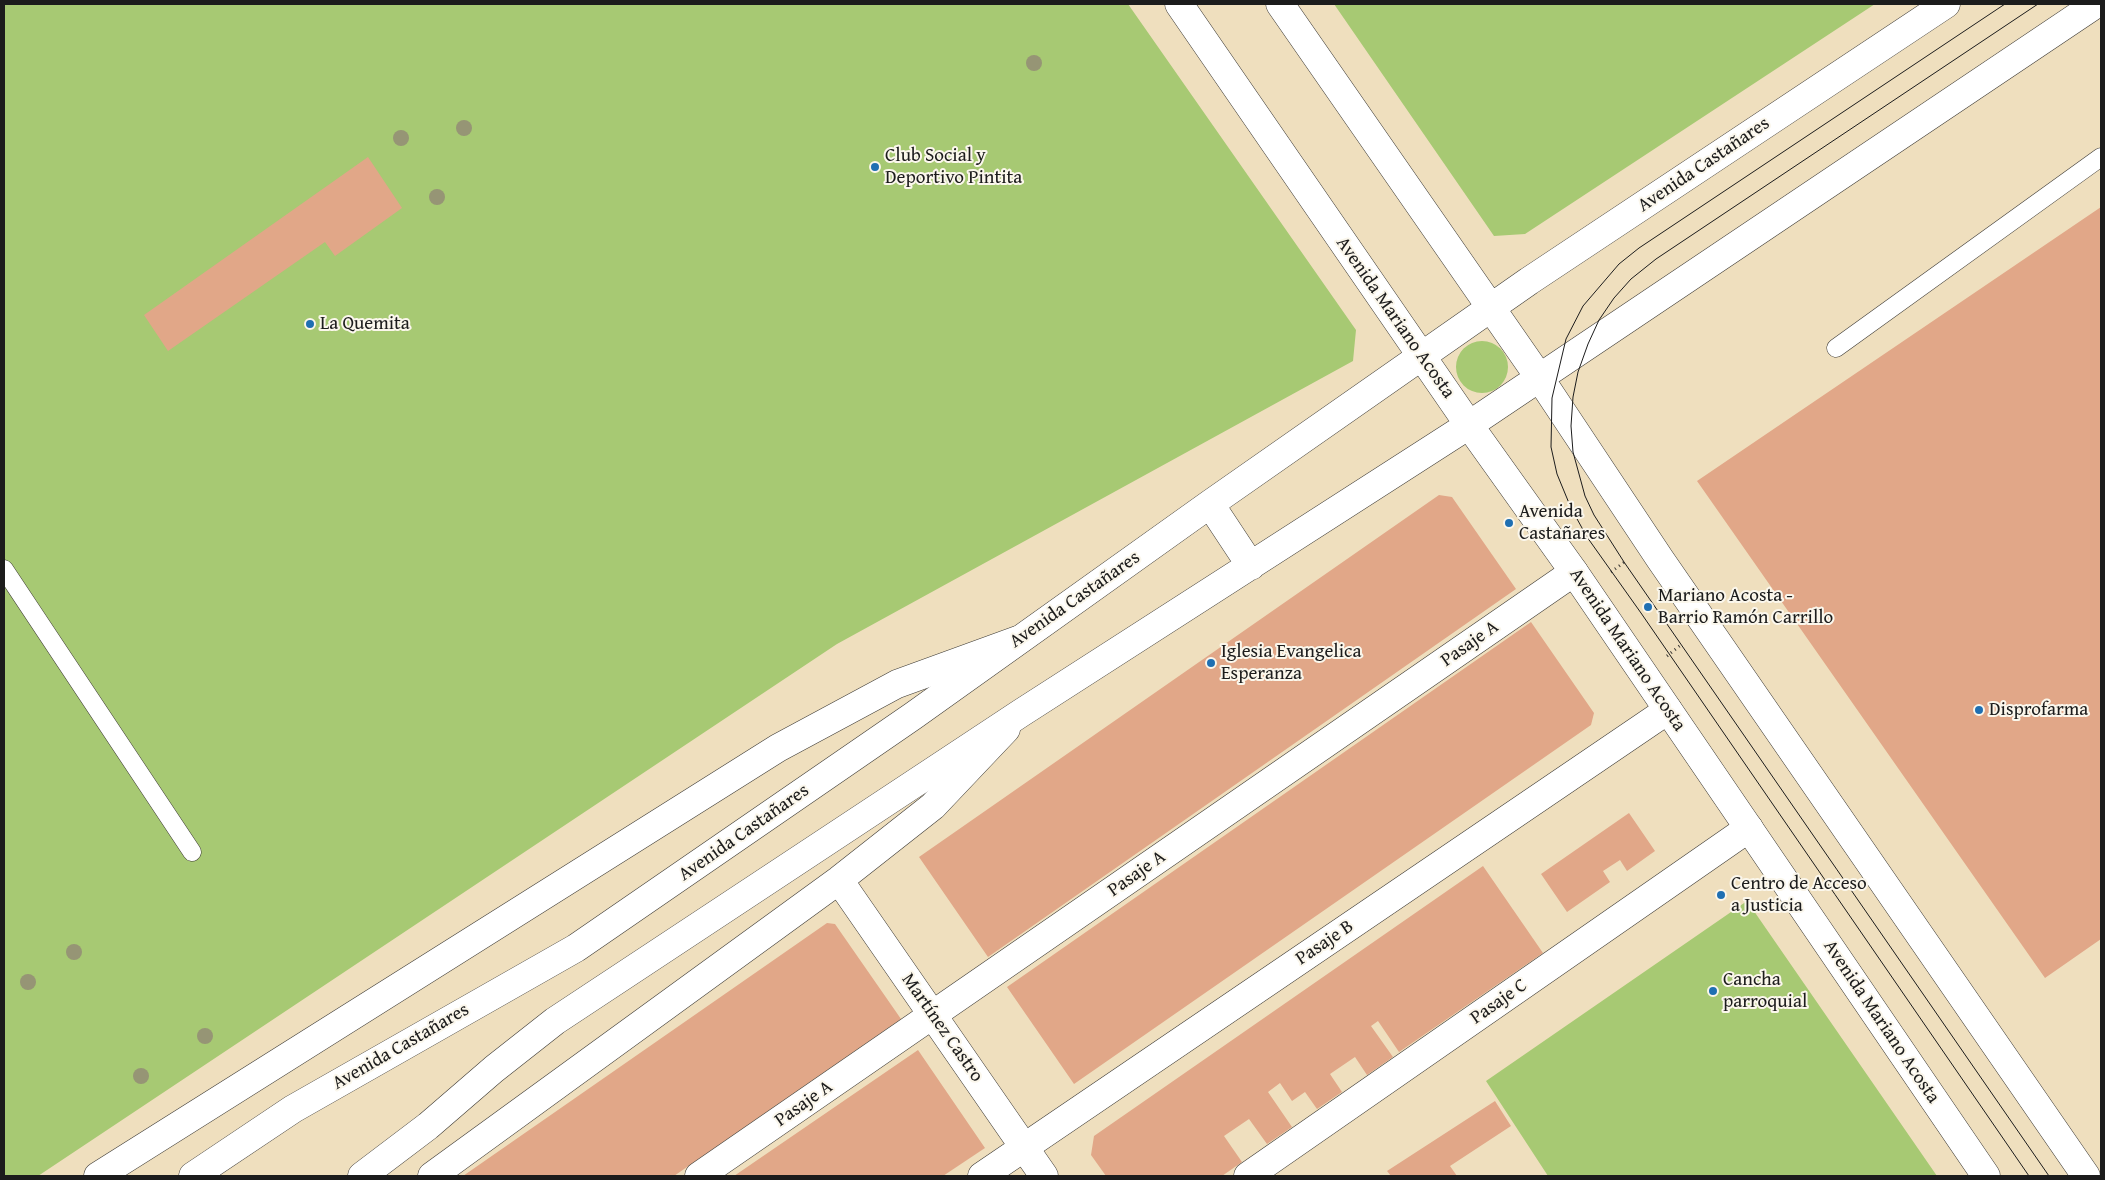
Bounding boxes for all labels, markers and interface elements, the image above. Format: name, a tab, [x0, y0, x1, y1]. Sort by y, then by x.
street label: Avenida Castañares	[1634, 112, 1774, 218]
place label: Club Social y Deportivo Pintita	[885, 145, 1022, 189]
marker: Club Social y Deportivo Pintita	[869, 161, 881, 173]
street label: Avenida Mariano Acosta	[1331, 233, 1459, 403]
place label: La Quemita	[320, 313, 410, 335]
marker: La Quemita	[304, 318, 316, 330]
place label: Avenida Castañares	[1519, 501, 1605, 545]
marker: Avenida Castañares	[1503, 517, 1515, 529]
street label: Avenida Castañares	[1005, 546, 1145, 654]
street label: Avenida Mariano Acosta	[1564, 564, 1690, 736]
place label: Mariano Acosta - Barrio Ramón Carrillo	[1658, 585, 1833, 629]
marker: Mariano Acosta - Barrio Ramón Carrillo	[1642, 601, 1654, 613]
street label: Pasaje A	[1437, 616, 1503, 672]
place label: Iglesia Evangelica Esperanza	[1221, 641, 1361, 685]
marker: Iglesia Evangelica Esperanza	[1205, 657, 1217, 669]
place label: Disprofarma	[1989, 699, 2088, 721]
marker: Disprofarma	[1973, 704, 1985, 716]
street label: Avenida Castañares	[674, 779, 814, 887]
street label: Pasaje A	[1104, 846, 1170, 902]
place label: Centro de Acceso a Justicia	[1731, 873, 1867, 917]
marker: Centro de Acceso a Justicia	[1715, 889, 1727, 901]
street label: Pasaje B	[1292, 915, 1358, 971]
street label: Avenida Mariano Acosta	[1818, 936, 1944, 1108]
street label: Martínez Castro	[896, 969, 988, 1087]
place label: Cancha parroquial	[1723, 969, 1807, 1013]
street label: Pasaje C	[1466, 974, 1532, 1030]
marker: Cancha parroquial	[1707, 985, 1719, 997]
street label: Avenida Castañares	[329, 999, 473, 1095]
street label: Pasaje A	[771, 1076, 837, 1132]

